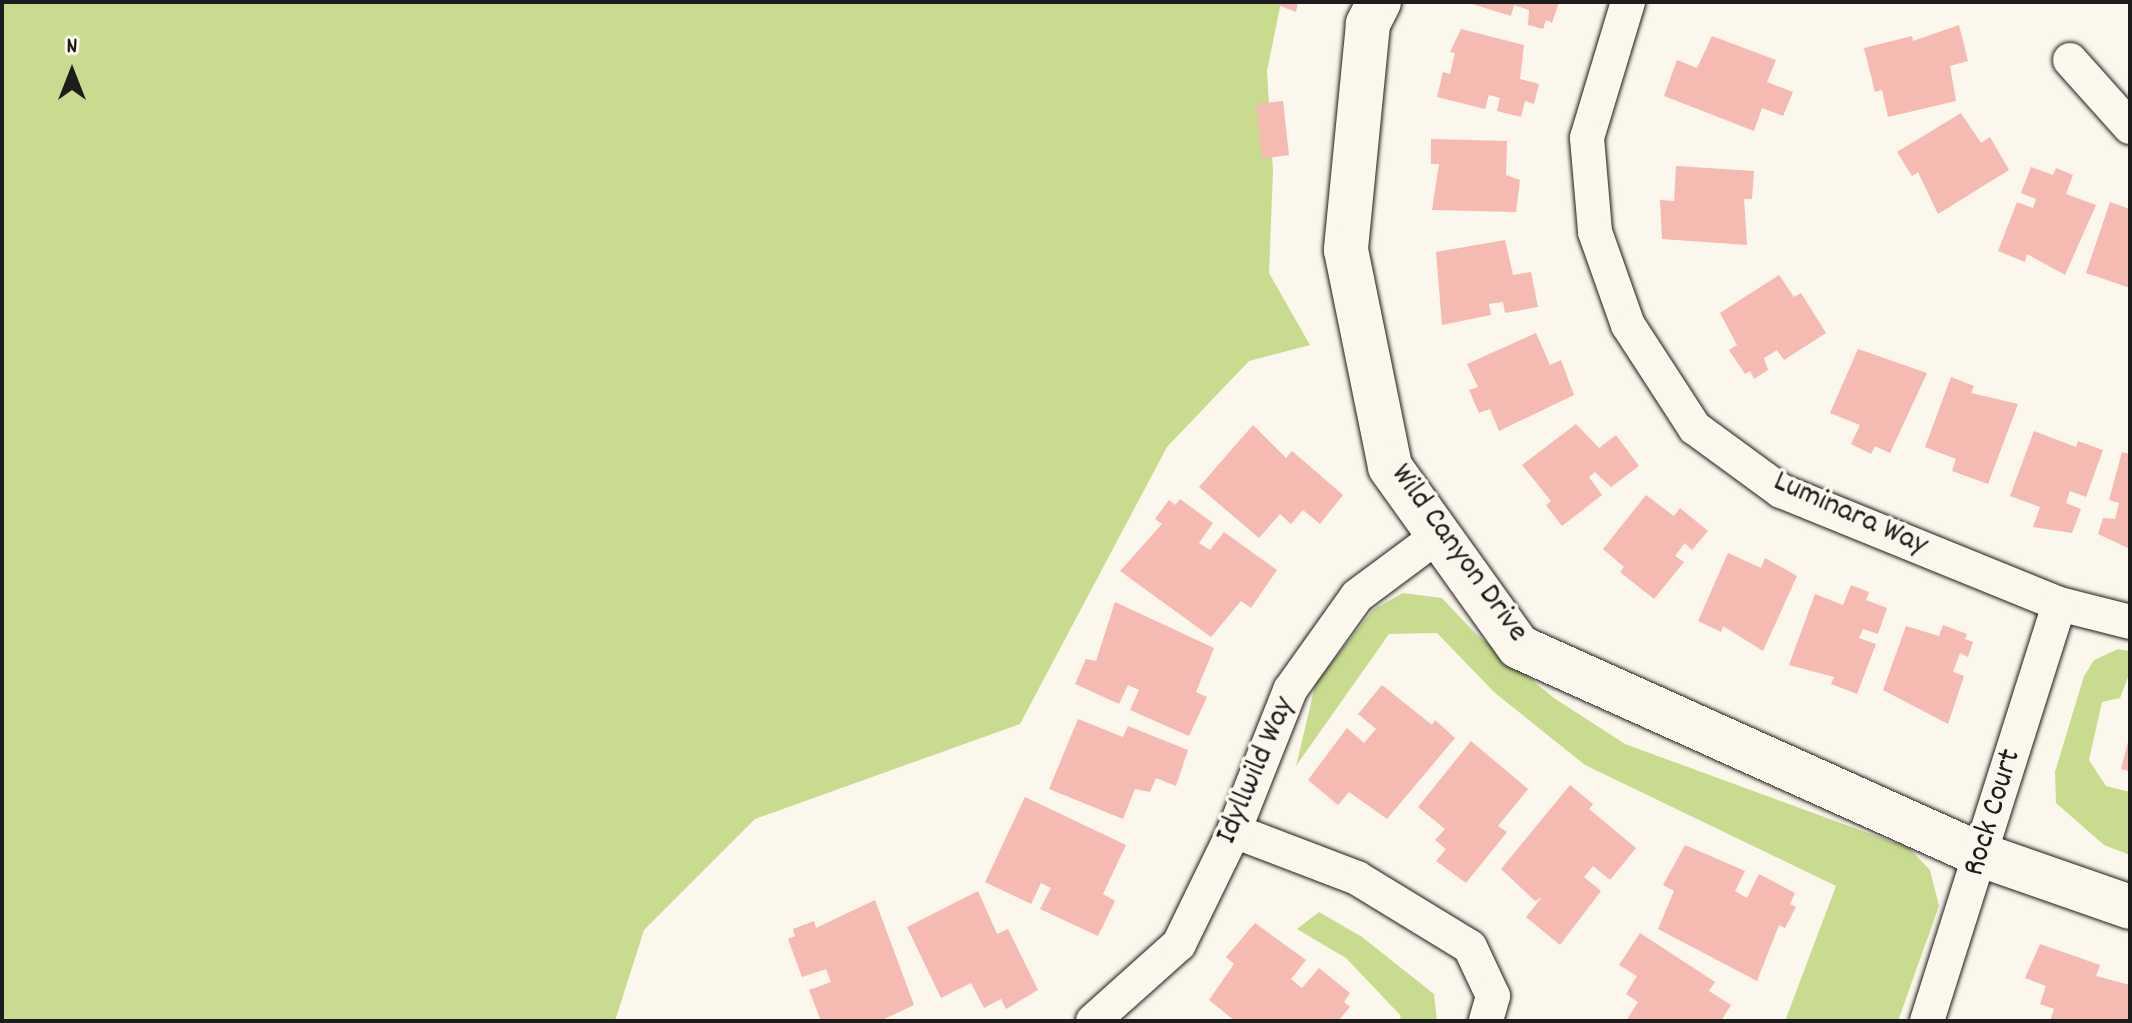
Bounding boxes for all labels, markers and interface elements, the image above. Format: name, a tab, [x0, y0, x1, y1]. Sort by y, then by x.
north arrow	[32, 32, 112, 112]
text: N	[67, 32, 77, 63]
street label: Wild Canyon Drive	[1381, 457, 1535, 651]
street label: Luminara Way	[1767, 464, 1933, 566]
street label: Idyllwild Way	[1209, 692, 1305, 850]
street label: Rock Court	[1957, 745, 2031, 881]

